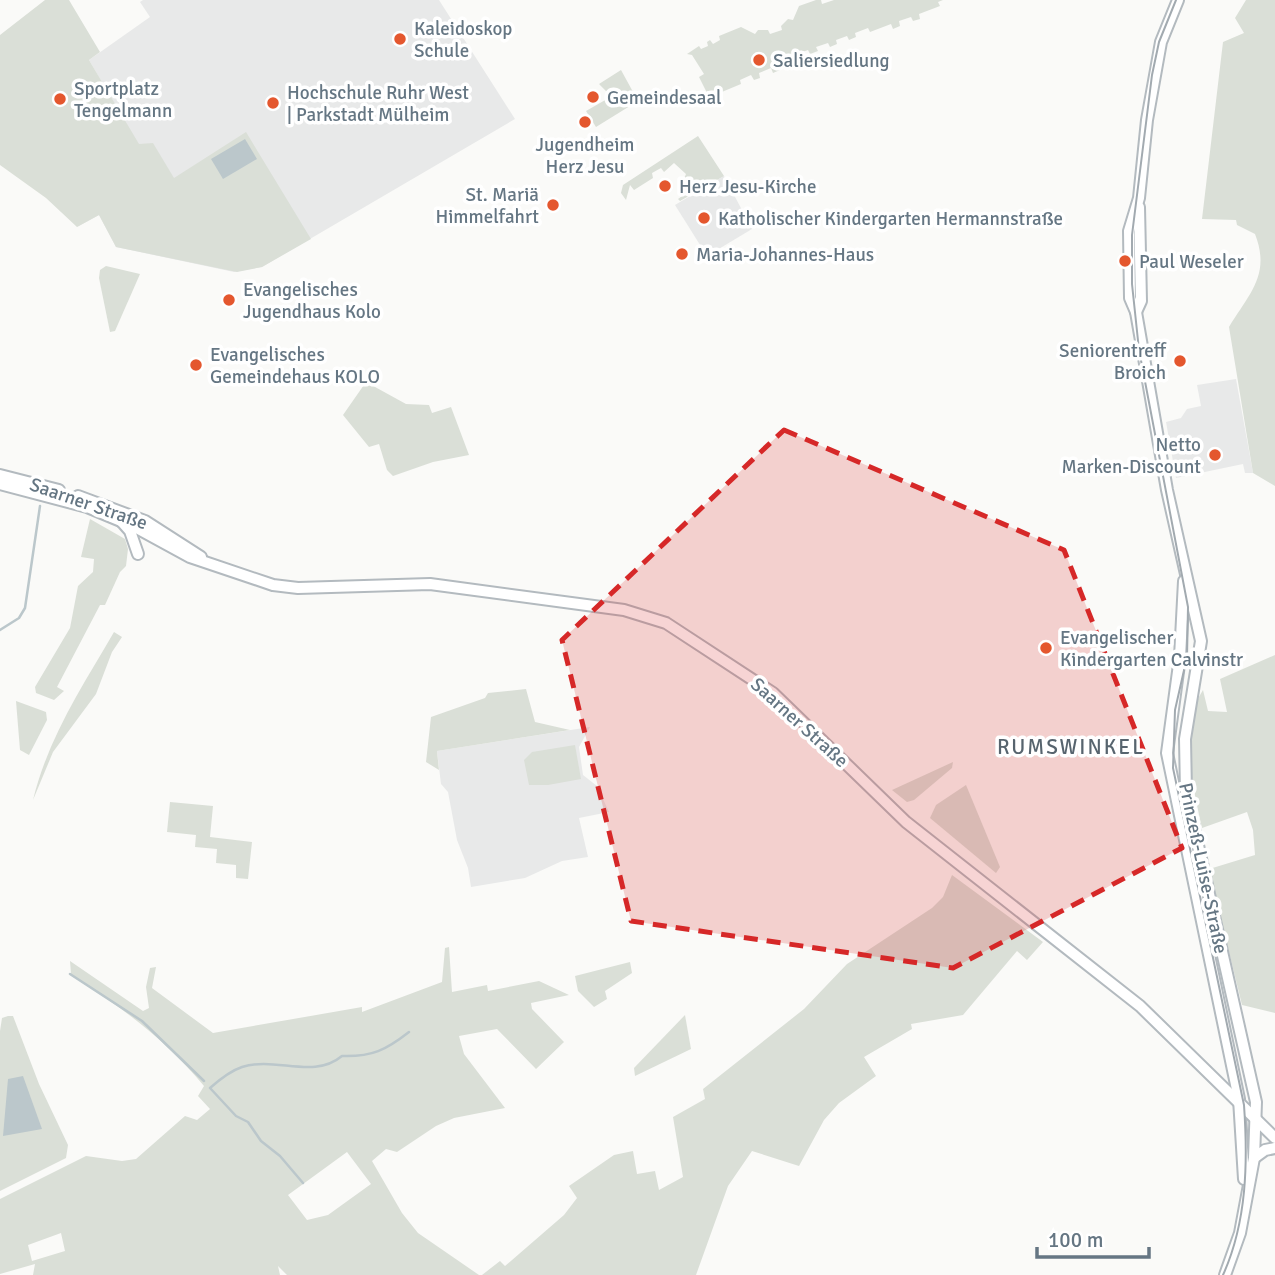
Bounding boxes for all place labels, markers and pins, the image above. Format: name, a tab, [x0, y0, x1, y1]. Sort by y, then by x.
place label: Kaleidoskop Schule	[414, 17, 512, 63]
marker: Kaleidoskop Schule	[392, 31, 408, 47]
place label: Saliersiedlung	[773, 49, 890, 73]
marker: Saliersiedlung	[751, 52, 767, 68]
place label: Sportplatz Tengelmann	[74, 77, 172, 123]
place label: Hochschule Ruhr West | Parkstadt Mülheim	[287, 81, 469, 127]
place label: Gemeindesaal	[607, 86, 722, 110]
marker: Gemeindesaal	[585, 89, 601, 105]
marker: Sportplatz Tengelmann	[52, 91, 68, 107]
marker: Hochschule Ruhr West | Parkstadt Mülheim	[265, 95, 281, 111]
marker: Jugendheim Herz Jesu	[577, 114, 593, 130]
place label: Jugendheim Herz Jesu	[535, 133, 635, 179]
place label: Herz Jesu-Kirche	[679, 175, 816, 199]
marker: Herz Jesu-Kirche	[657, 178, 673, 194]
place label: St. Mariä Himmelfahrt	[435, 183, 539, 229]
marker: St. Mariä Himmelfahrt	[545, 197, 561, 213]
place label: Katholischer Kindergarten Hermannstraße	[718, 207, 1063, 231]
marker: Katholischer Kindergarten Hermannstraße	[696, 210, 712, 226]
place label: Maria-Johannes-Haus	[696, 243, 874, 267]
marker: Maria-Johannes-Haus	[674, 246, 690, 262]
place label: Paul Weseler	[1139, 250, 1244, 274]
marker: Paul Weseler	[1117, 253, 1133, 269]
place label: Evangelisches Jugendhaus Kolo	[243, 278, 381, 324]
marker: Evangelisches Jugendhaus Kolo	[221, 292, 237, 308]
place label: Seniorentreff Broich	[1059, 339, 1167, 385]
place label: Evangelisches Gemeindehaus KOLO	[210, 343, 380, 389]
marker: Seniorentreff Broich	[1172, 353, 1188, 369]
marker: Evangelisches Gemeindehaus KOLO	[188, 357, 204, 373]
place label: Netto Marken-Discount	[1061, 433, 1201, 479]
marker: Netto Marken-Discount	[1207, 447, 1223, 463]
place label: Evangelischer Kindergarten Calvinstr	[1060, 626, 1243, 672]
marker: Evangelischer Kindergarten Calvinstr	[1038, 640, 1054, 656]

